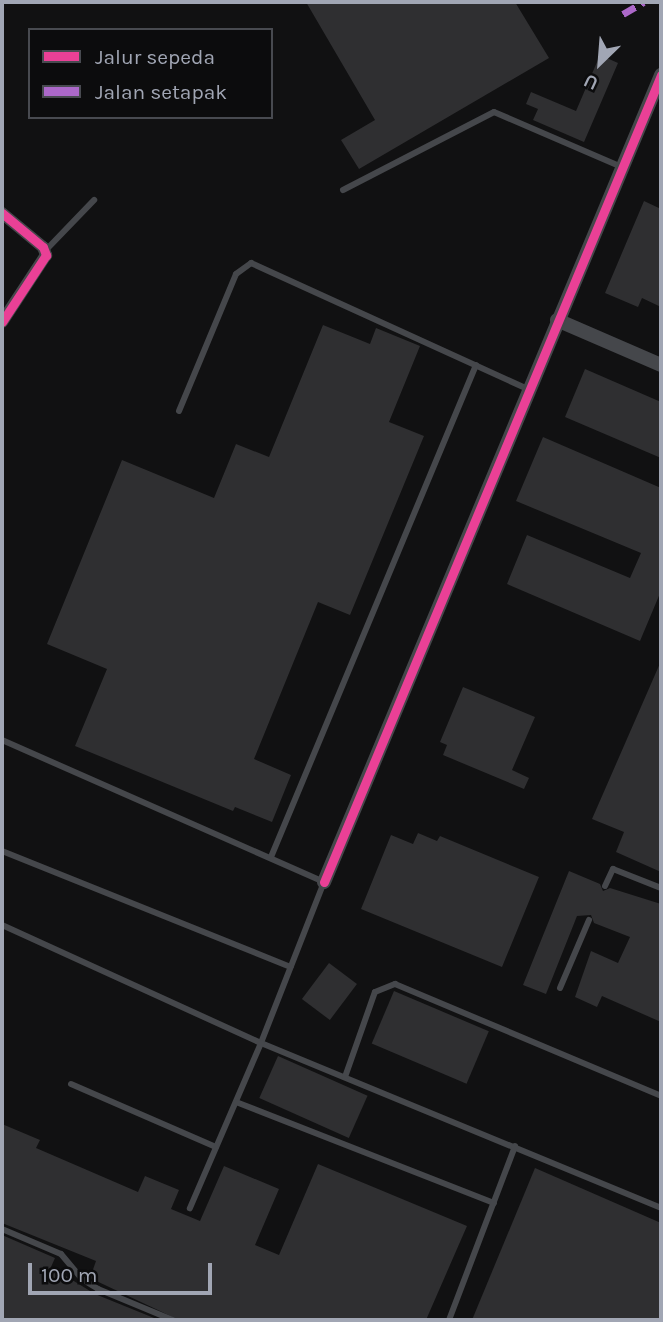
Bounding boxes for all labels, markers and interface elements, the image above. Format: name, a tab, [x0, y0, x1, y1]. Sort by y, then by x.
legend	[28, 28, 273, 119]
north arrow	[565, 28, 635, 98]
text: Jalur sepeda	[95, 45, 215, 69]
text: U	[581, 69, 602, 95]
text: Jalan setapak	[95, 80, 227, 104]
scale bar	[32, 1248, 215, 1292]
text: 100 m	[41, 1263, 98, 1287]

